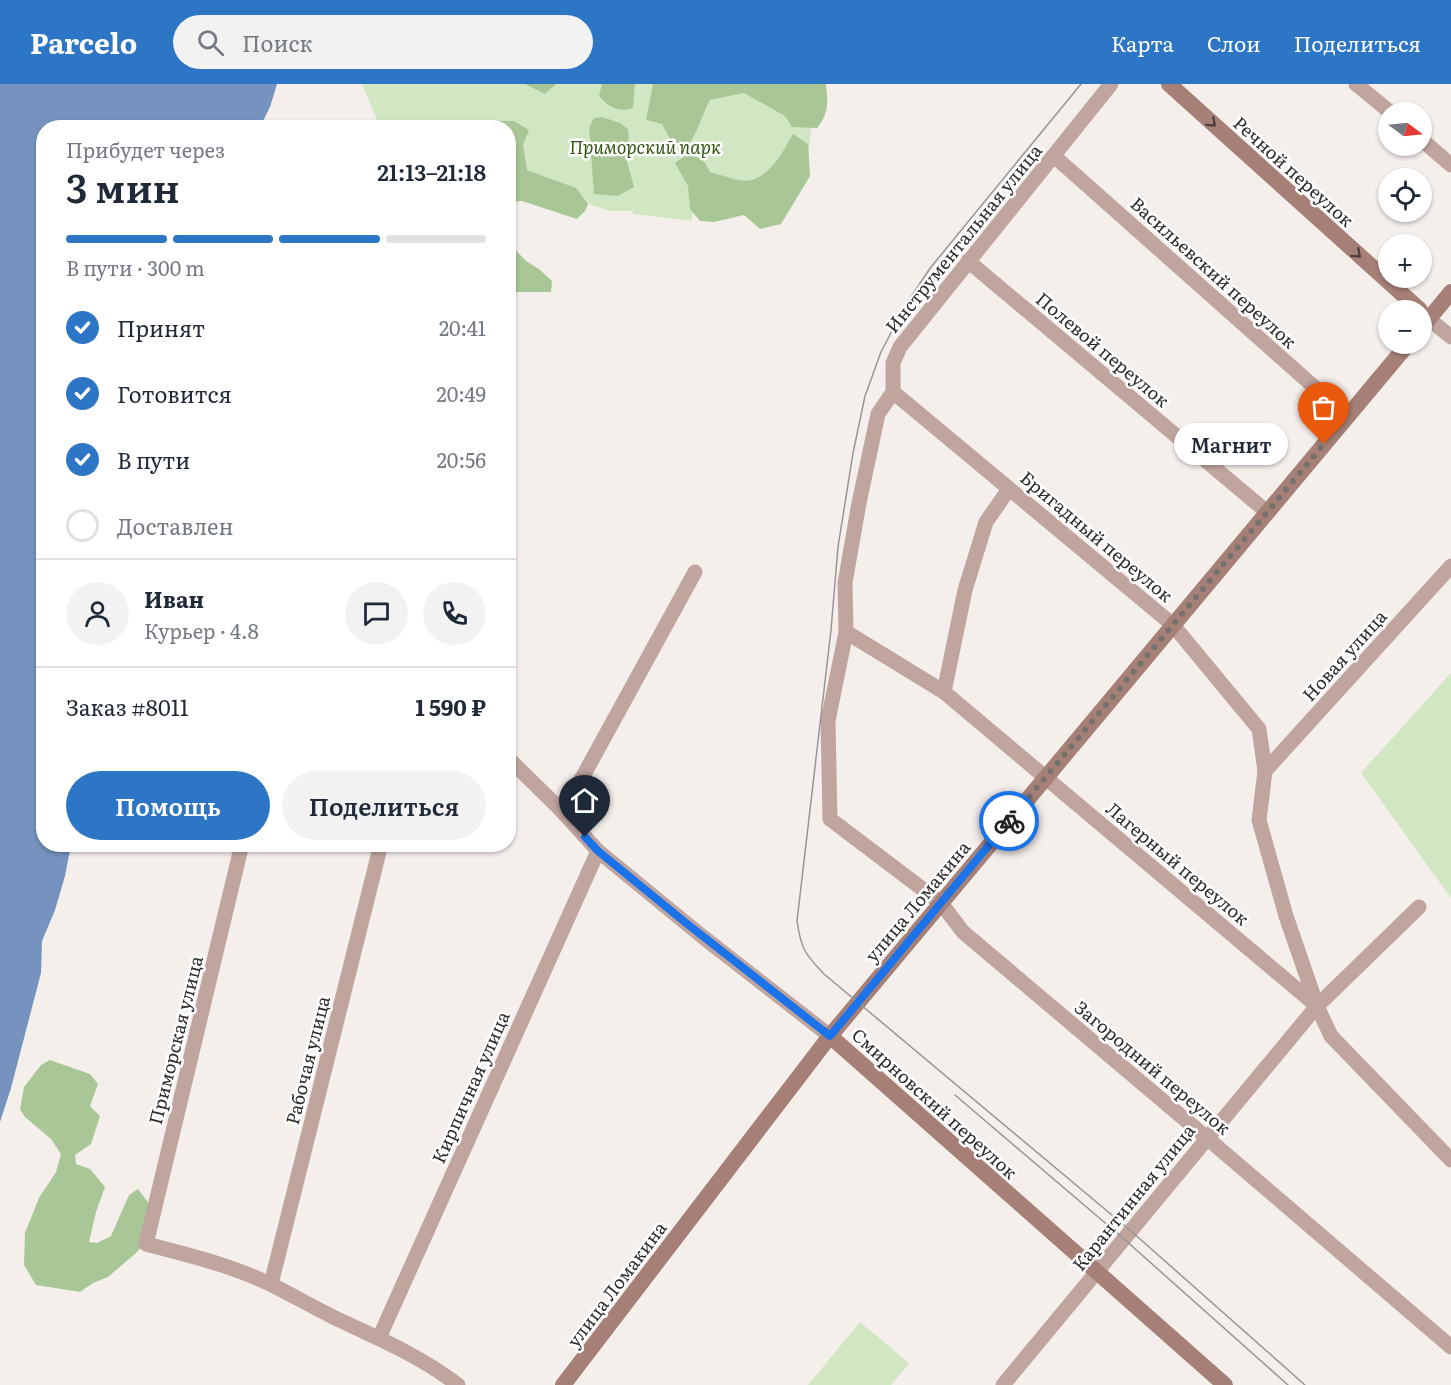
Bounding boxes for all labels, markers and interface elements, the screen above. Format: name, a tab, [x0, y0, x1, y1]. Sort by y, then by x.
search box	[173, 15, 593, 69]
text: Parcelo	[30, 21, 137, 63]
icon: search	[194, 26, 227, 59]
text: Поиск	[242, 26, 312, 59]
text: Карта	[1111, 27, 1174, 58]
text: Слои	[1207, 27, 1261, 58]
text: Поделиться	[1294, 27, 1421, 58]
north arrow	[1378, 102, 1432, 156]
map controls	[1378, 102, 1432, 354]
street label: Речной переулок	[1228, 109, 1360, 233]
one-way arrow	[1205, 116, 1216, 127]
park label: Приморский парк	[569, 133, 721, 160]
text: Прибудет через	[66, 134, 225, 164]
street label: Инструментальная улица	[878, 138, 1048, 338]
text: 21:13–21:18	[377, 155, 486, 188]
text: 3 мин	[66, 157, 180, 215]
button: locate	[1378, 168, 1432, 222]
street label: Васильевский переулок	[1125, 190, 1303, 354]
button: +	[1378, 234, 1432, 288]
one-way arrow	[1350, 247, 1361, 258]
text: В пути · 300 m	[66, 252, 205, 282]
street label: Полевой переулок	[1030, 285, 1176, 413]
button: −	[1378, 300, 1432, 354]
icon: check	[66, 311, 99, 344]
text: Принят	[117, 311, 205, 344]
text: 20:41	[439, 312, 486, 342]
icon: check	[66, 377, 99, 410]
text: Готовится	[117, 377, 232, 410]
text: 20:49	[437, 378, 486, 408]
pin	[1298, 382, 1349, 444]
icon: bag	[1307, 391, 1340, 424]
callout: Магнит	[1174, 423, 1288, 465]
text: Магнит	[1190, 429, 1272, 459]
icon: check	[66, 443, 99, 476]
text: В пути	[117, 443, 190, 476]
text: 20:56	[437, 444, 486, 474]
street label: Бригадный переулок	[1015, 464, 1179, 608]
text: Доставлен	[117, 509, 234, 542]
button: person	[66, 582, 129, 645]
text: Иван	[144, 582, 204, 615]
button: chat	[345, 582, 408, 645]
button: phone	[423, 582, 486, 645]
street label: Новая улица	[1295, 603, 1393, 707]
text: Курьер · 4.8	[144, 615, 259, 645]
text: Заказ #8011	[66, 690, 189, 723]
text: 1 590 ₽	[415, 690, 486, 723]
button: Помощь	[66, 771, 270, 840]
button: Поделиться	[282, 771, 486, 840]
pin	[559, 775, 610, 837]
icon: home	[568, 784, 601, 817]
courier	[979, 791, 1039, 851]
street label: Лагерный переулок	[1101, 795, 1256, 931]
icon: bike	[993, 805, 1026, 838]
street label: улица Ломакина	[858, 834, 976, 968]
street label: Приморская улица	[141, 953, 209, 1127]
street label: Рабочая улица	[278, 993, 336, 1127]
street label: Загородний переулок	[1069, 994, 1237, 1141]
street label: Кирпичная улица	[424, 1006, 516, 1167]
street label: Смирновский переулок	[846, 1021, 1024, 1185]
street label: Карантинная улица	[1065, 1117, 1201, 1276]
street label: улица Ломакина	[560, 1215, 673, 1353]

